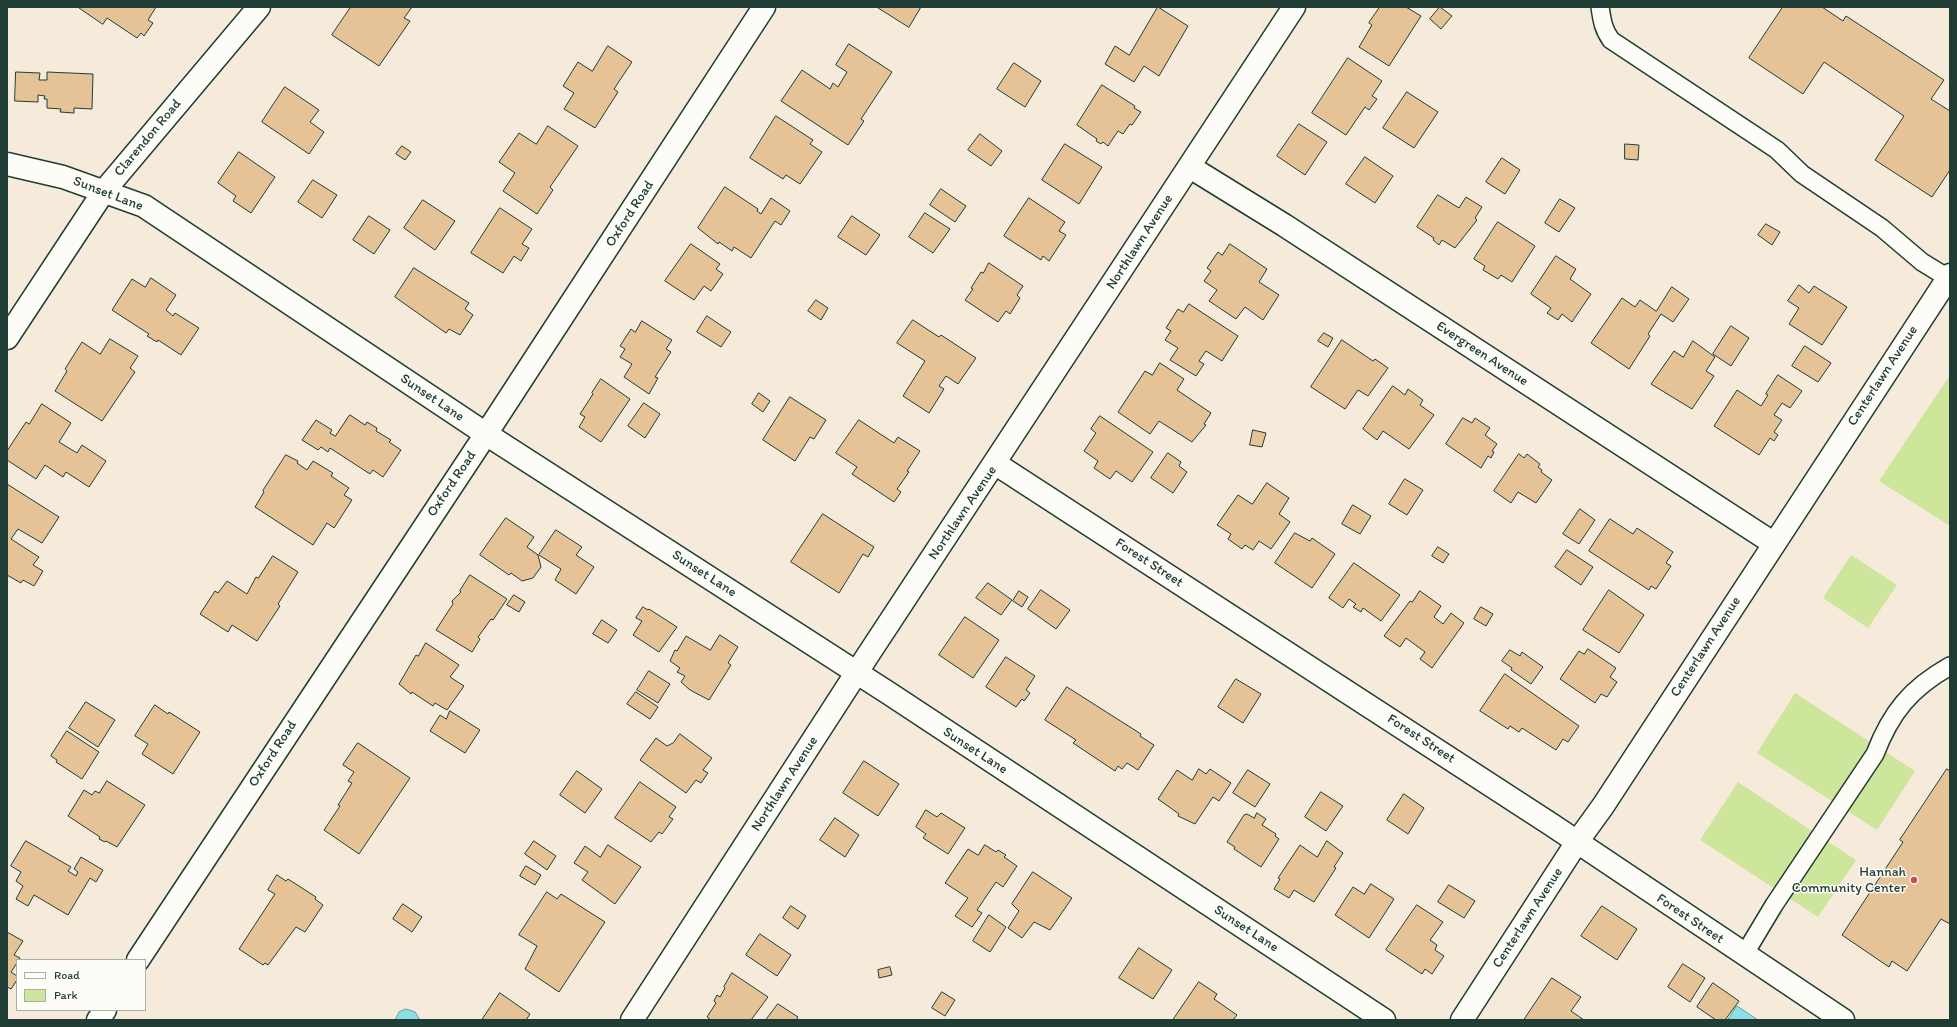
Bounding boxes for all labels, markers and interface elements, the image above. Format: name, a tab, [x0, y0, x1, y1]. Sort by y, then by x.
street label: Clarendon Road	[111, 96, 185, 180]
street label: Sunset Lane	[71, 173, 145, 215]
street label: Oxford Road	[602, 178, 658, 250]
street label: Northlawn Avenue	[1103, 191, 1177, 293]
street label: Evergreen Avenue	[1433, 318, 1531, 390]
street label: Centerlawn Avenue	[1844, 323, 1922, 429]
street label: Sunset Lane	[397, 370, 467, 426]
street label: Oxford Road	[424, 448, 480, 520]
street label: Northlawn Avenue	[925, 463, 1001, 563]
street label: Forest Street	[1112, 535, 1186, 591]
street label: Sunset Lane	[669, 547, 739, 601]
street label: Centerlawn Avenue	[1667, 594, 1745, 700]
street label: Forest Street	[1384, 711, 1458, 767]
street label: Oxford Road	[245, 718, 301, 790]
street label: Sunset Lane	[940, 724, 1010, 778]
street label: Northlawn Avenue	[748, 733, 822, 835]
place label: Hannah Community Center	[1792, 864, 1906, 896]
street label: Centerlawn Avenue	[1489, 865, 1567, 971]
marker: Hannah Community Center	[1909, 875, 1919, 885]
street label: Forest Street	[1653, 890, 1727, 948]
street label: Sunset Lane	[1211, 902, 1281, 956]
legend	[16, 959, 146, 1011]
text: Road	[54, 968, 80, 982]
text: Park	[54, 988, 78, 1002]

